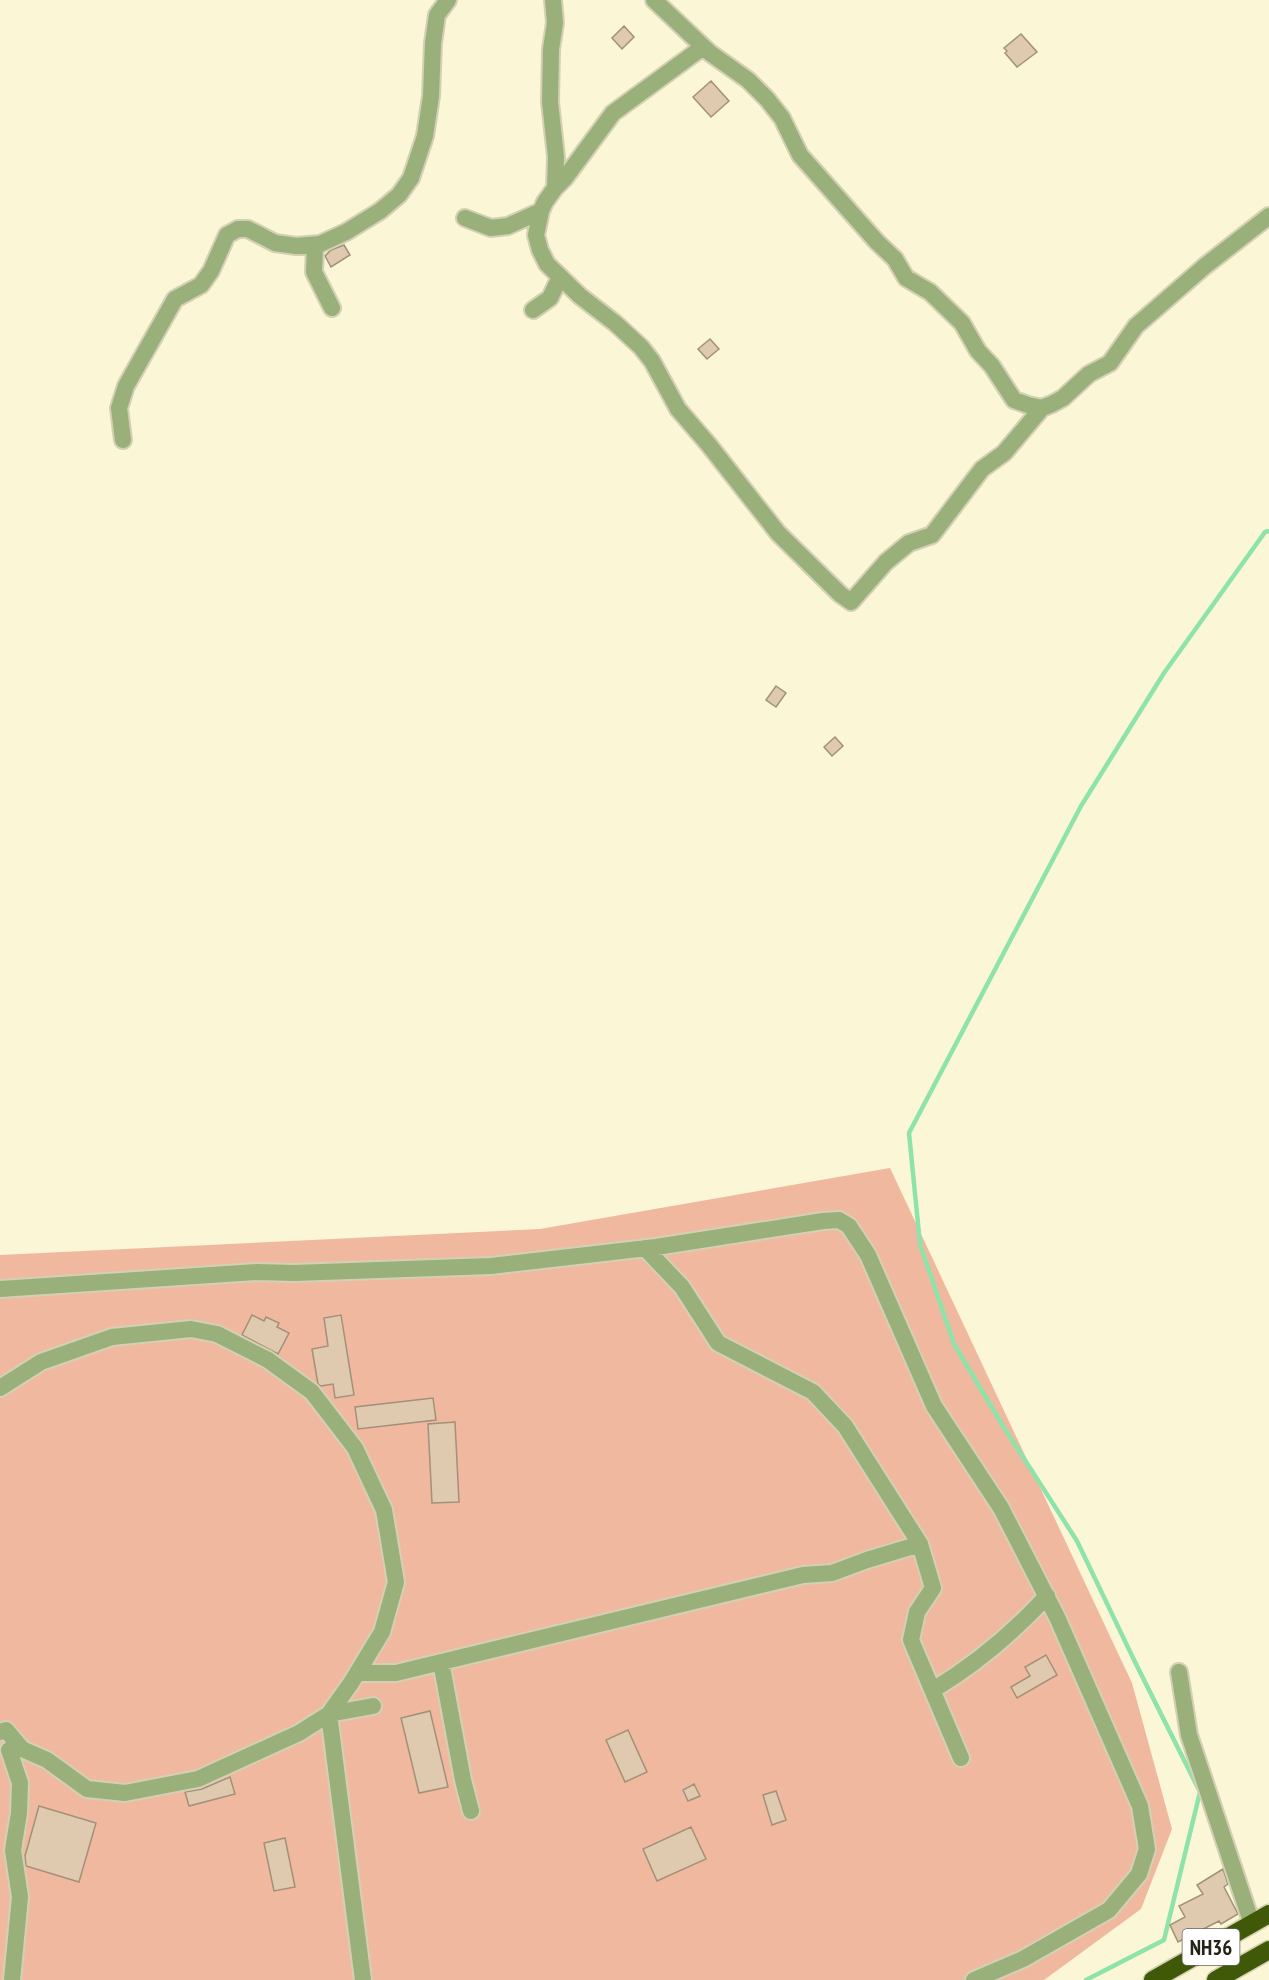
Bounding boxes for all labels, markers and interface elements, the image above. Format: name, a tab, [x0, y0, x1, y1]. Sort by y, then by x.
road number: NH36	[1182, 1929, 1240, 1965]

